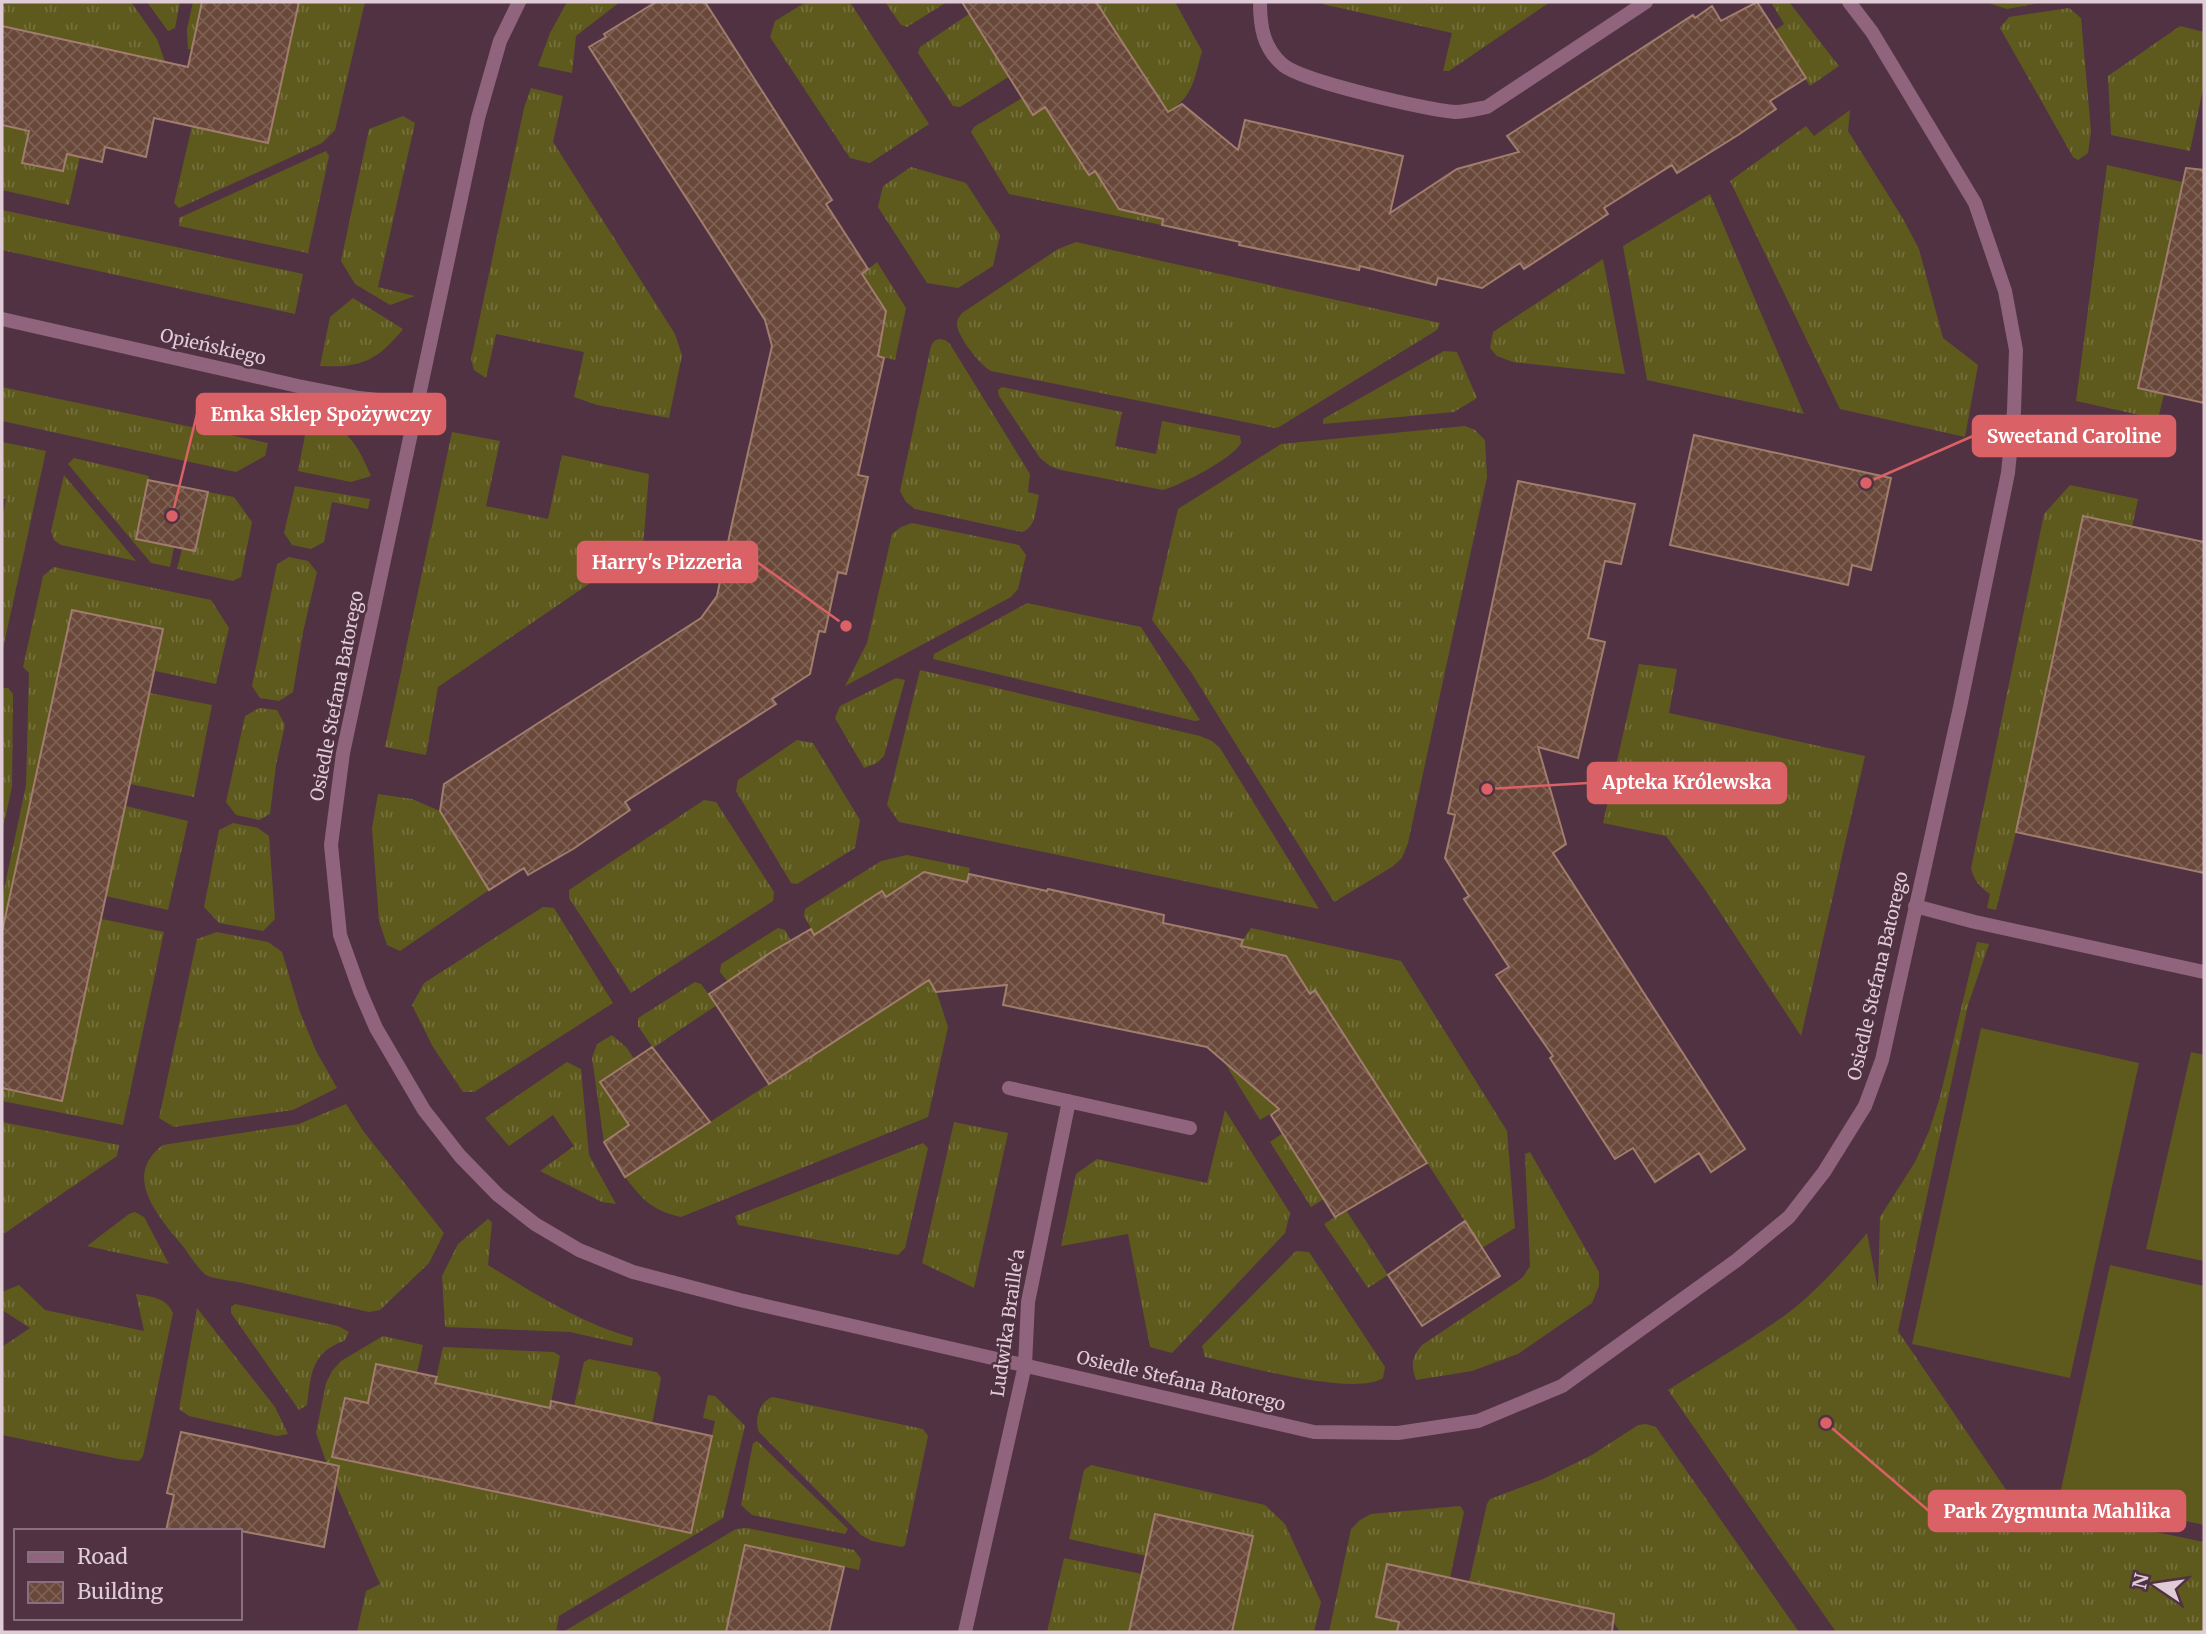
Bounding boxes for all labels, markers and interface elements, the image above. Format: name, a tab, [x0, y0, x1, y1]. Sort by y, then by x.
street label: Opieńskiego	[158, 323, 268, 370]
callout: Emka Sklep Spożywczy	[197, 394, 445, 434]
text: Emka Sklep Spożywczy	[211, 402, 432, 426]
callout: Sweetand Caroline	[1973, 416, 2175, 456]
text: Sweetand Caroline	[1987, 424, 2161, 448]
callout: Harry's Pizzeria	[578, 542, 757, 582]
text: Harry's Pizzeria	[592, 550, 743, 574]
street label: Osiedle Stefana Batorego	[305, 589, 368, 803]
callout: Apteka Królewska	[1588, 763, 1786, 803]
text: Apteka Królewska	[1601, 770, 1772, 794]
street label: Osiedle Stefana Batorego	[1842, 869, 1913, 1083]
street label: Ludwika Braille'a	[986, 1247, 1029, 1398]
street label: Osiedle Stefana Batorego	[1074, 1345, 1288, 1416]
callout: Park Zygmunta Mahlika	[1929, 1491, 2185, 1531]
text: Park Zygmunta Mahlika	[1943, 1499, 2171, 1523]
legend	[14, 1529, 242, 1620]
text: Road	[77, 1543, 128, 1570]
north arrow	[2122, 1550, 2192, 1620]
text: N	[2127, 1571, 2154, 1591]
text: Building	[77, 1578, 164, 1605]

